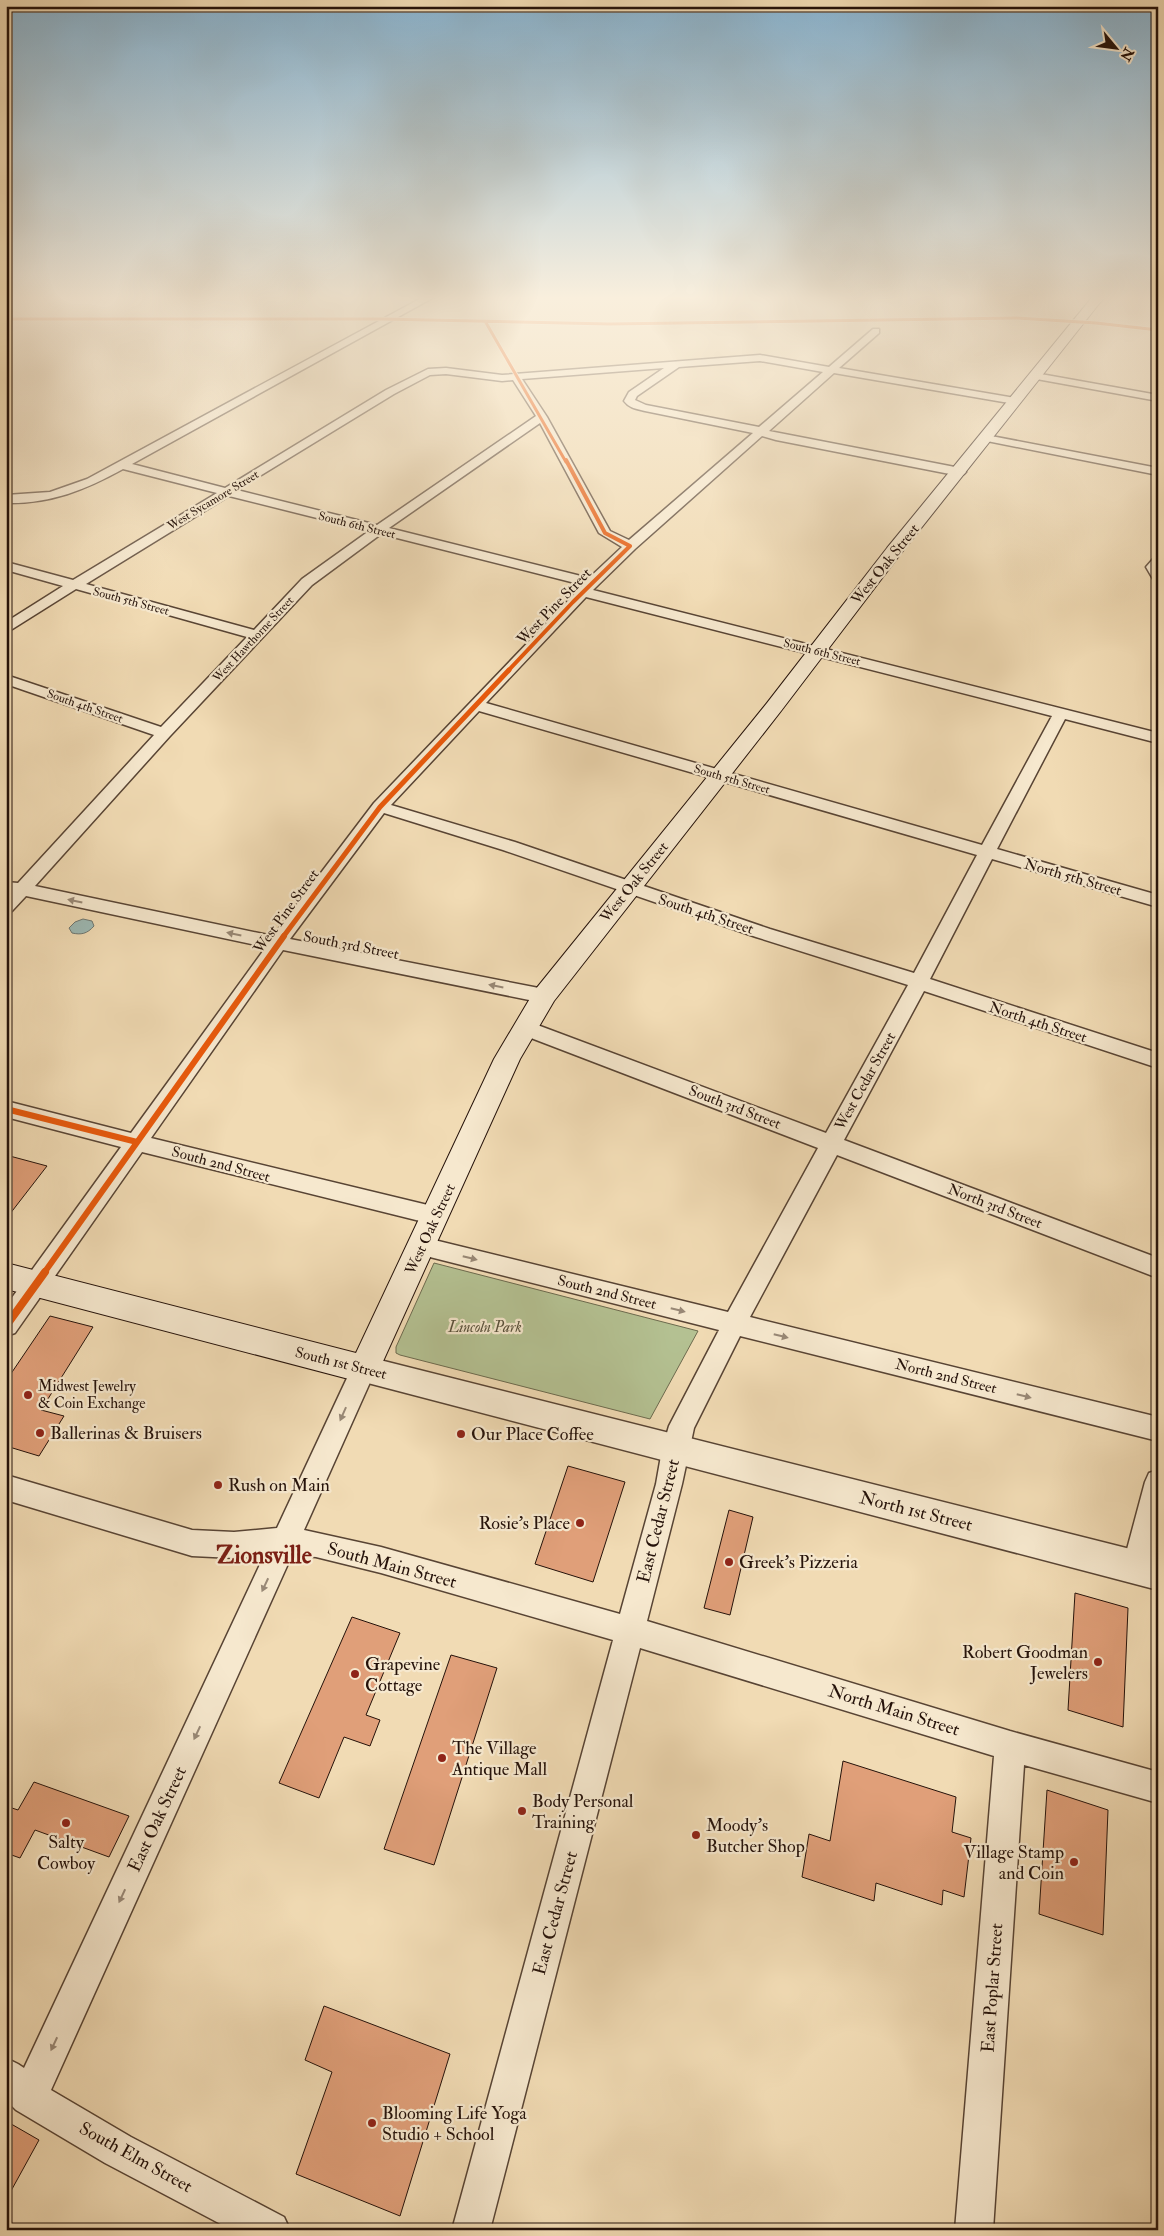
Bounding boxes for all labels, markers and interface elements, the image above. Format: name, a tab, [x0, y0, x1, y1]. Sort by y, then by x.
north arrow	[1092, 22, 1142, 72]
text: N	[1116, 44, 1138, 64]
street label: West Sycamore Street	[164, 467, 262, 534]
street label: South 6th Street	[317, 509, 397, 542]
street label: West Oak Street	[846, 520, 924, 609]
street label: West Pine Street	[512, 564, 596, 649]
street label: South 5th Street	[91, 584, 171, 619]
street label: West Hawthorne Street	[209, 593, 297, 686]
street label: South 6th Street	[782, 636, 862, 669]
street label: South 4th Street	[45, 686, 125, 727]
street label: South 5th Street	[692, 761, 772, 798]
street label: West Oak Street	[595, 838, 673, 927]
street label: North 5th Street	[1022, 855, 1124, 900]
street label: West Pine Street	[249, 865, 323, 958]
street label: South 4th Street	[656, 890, 756, 939]
one-way arrow	[67, 897, 82, 905]
street label: South 3rd Street	[301, 927, 401, 964]
one-way arrow	[226, 930, 241, 938]
one-way arrow	[488, 982, 504, 990]
street label: North 4th Street	[986, 998, 1089, 1047]
street label: West Cedar Street	[830, 1029, 900, 1134]
street label: South 3rd Street	[686, 1081, 784, 1134]
street label: South 2nd Street	[170, 1142, 272, 1187]
street label: North 3rd Street	[945, 1180, 1045, 1233]
street label: West Oak Street	[401, 1181, 460, 1279]
one-way arrow	[462, 1254, 477, 1262]
street label: South 2nd Street	[556, 1271, 658, 1314]
one-way arrow	[671, 1306, 686, 1314]
park label: Lincoln Park	[447, 1318, 522, 1337]
one-way arrow	[773, 1332, 788, 1340]
street label: South 1st Street	[293, 1343, 389, 1384]
street label: North 2nd Street	[893, 1355, 999, 1398]
place label: Midwest Jewelry & Coin Exchange	[38, 1377, 146, 1413]
marker: Midwest Jewelry & Coin Exchange	[22, 1389, 34, 1401]
one-way arrow	[1016, 1392, 1031, 1400]
one-way arrow	[339, 1407, 347, 1421]
place label: Ballerinas & Bruisers	[50, 1422, 202, 1445]
place label: Our Place Coffee	[471, 1423, 594, 1446]
marker: Ballerinas & Bruisers	[34, 1427, 46, 1439]
marker: Our Place Coffee	[455, 1428, 467, 1440]
street label: East Cedar Street	[632, 1457, 685, 1586]
place label: Rush on Main	[228, 1474, 330, 1497]
marker: Rush on Main	[212, 1479, 224, 1491]
street label: North 1st Street	[857, 1486, 975, 1537]
place label: Rosie's Place	[479, 1512, 570, 1535]
marker: Rosie's Place	[574, 1517, 586, 1529]
street label: South Main Street	[325, 1537, 459, 1594]
district label: Zionsville	[216, 1540, 312, 1571]
place label: Greek's Pizzeria	[739, 1551, 858, 1574]
marker: Greek's Pizzeria	[723, 1556, 735, 1568]
one-way arrow	[261, 1578, 269, 1592]
place label: Robert Goodman Jewelers	[962, 1641, 1088, 1685]
place label: Grapevine Cottage	[365, 1653, 441, 1697]
marker: Robert Goodman Jewelers	[1092, 1656, 1104, 1668]
marker: Grapevine Cottage	[349, 1668, 361, 1680]
street label: North Main Street	[825, 1680, 962, 1741]
one-way arrow	[193, 1726, 201, 1740]
place label: The Village Antique Mall	[451, 1737, 547, 1781]
marker: The Village Antique Mall	[436, 1752, 448, 1764]
street label: East Oak Street	[123, 1763, 192, 1876]
place label: Body Personal Training	[532, 1790, 634, 1834]
marker: Body Personal Training	[516, 1805, 528, 1817]
place label: Moody's Butcher Shop	[706, 1814, 805, 1858]
marker: Salty Cowboy	[60, 1817, 72, 1829]
marker: Moody's Butcher Shop	[690, 1829, 702, 1841]
place label: Salty Cowboy	[37, 1831, 96, 1875]
place label: Village Stamp and Coin	[963, 1841, 1064, 1885]
street label: East Cedar Street	[528, 1849, 583, 1977]
marker: Village Stamp and Coin	[1068, 1856, 1080, 1868]
one-way arrow	[117, 1889, 125, 1903]
street label: East Poplar Street	[977, 1922, 1009, 2054]
one-way arrow	[49, 2037, 57, 2051]
place label: Blooming Life Yoga Studio + School	[382, 2102, 527, 2146]
street label: South Elm Street	[75, 2117, 196, 2198]
marker: Blooming Life Yoga Studio + School	[366, 2117, 378, 2129]

